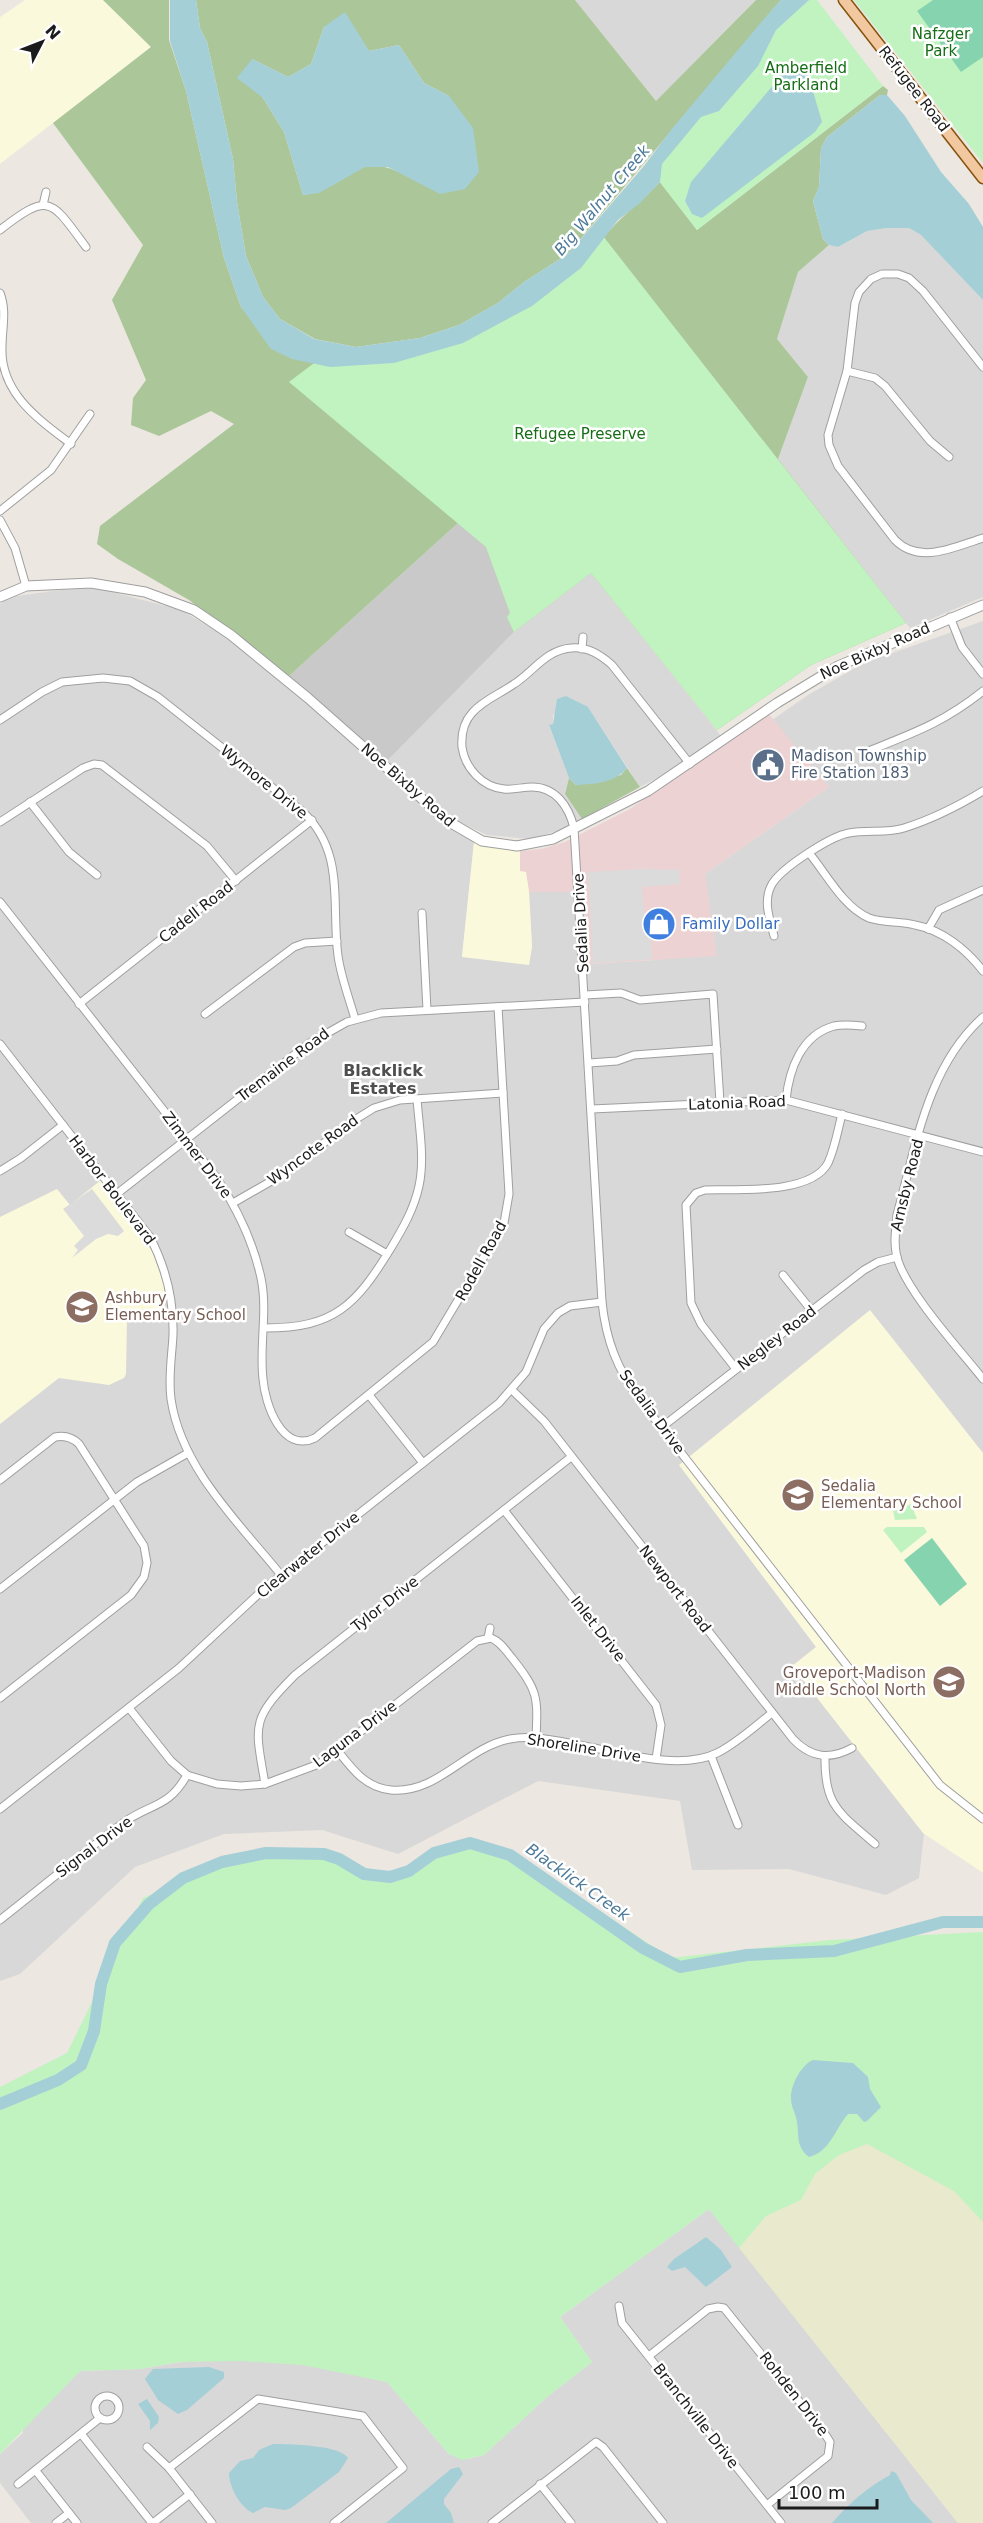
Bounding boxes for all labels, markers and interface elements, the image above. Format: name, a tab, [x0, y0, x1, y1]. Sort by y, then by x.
north arrow	[12, 12, 72, 72]
text: N	[41, 21, 64, 44]
park label: Nafzger Park	[912, 25, 971, 60]
street label: Refugee Road	[875, 42, 953, 136]
park label: Amberfield Parkland	[765, 59, 847, 94]
water label: Big Walnut Creek	[550, 140, 654, 259]
park label: Refugee Preserve	[514, 425, 646, 443]
street label: Noe Bixby Road	[817, 619, 933, 683]
street label: Noe Bixby Road	[357, 739, 459, 831]
street label: Wymore Drive	[217, 741, 311, 823]
public building icon: Madison Township Fire Station 183	[750, 747, 786, 783]
place label: Madison Township Fire Station 183	[791, 747, 927, 782]
street label: Sedalia Drive	[569, 873, 593, 973]
street label: Cadell Road	[155, 877, 237, 947]
shop icon: Family Dollar	[641, 906, 677, 942]
place label: Family Dollar	[682, 915, 780, 933]
street label: Tremaine Road	[232, 1024, 333, 1106]
district label: Blacklick Estates	[343, 1061, 423, 1098]
street label: Latonia Road	[688, 1092, 786, 1114]
street label: Zimmer Drive	[159, 1108, 235, 1202]
street label: Wyncote Road	[264, 1111, 362, 1189]
street label: Harbor Boulevard	[65, 1132, 159, 1248]
street label: Arnsby Road	[887, 1137, 927, 1233]
street label: Rodell Road	[452, 1218, 510, 1304]
school or university icon: Ashbury Elementary School	[64, 1289, 100, 1325]
place label: Ashbury Elementary School	[105, 1289, 246, 1324]
street label: Negley Road	[734, 1302, 820, 1374]
street label: Sedalia Drive	[615, 1366, 689, 1458]
school or university icon: Sedalia Elementary School	[780, 1477, 816, 1513]
place label: Sedalia Elementary School	[821, 1477, 962, 1512]
street label: Clearwater Drive	[253, 1508, 363, 1602]
street label: Newport Road	[635, 1542, 715, 1636]
street label: Tylor Drive	[347, 1572, 422, 1636]
street label: Inlet Drive	[567, 1593, 629, 1665]
place label: Groveport-Madison Middle School North	[775, 1664, 926, 1699]
school or university icon: Groveport-Madison Middle School North	[931, 1664, 967, 1700]
street label: Laguna Drive	[310, 1697, 400, 1771]
street label: Shoreline Drive	[526, 1730, 642, 1766]
street label: Signal Drive	[52, 1812, 136, 1882]
water label: Blacklick Creek	[523, 1839, 634, 1925]
street label: Rohden Drive	[756, 2348, 832, 2440]
street label: Branchville Drive	[649, 2360, 743, 2472]
scale bar	[779, 2472, 876, 2510]
text: 100 m	[788, 2482, 846, 2503]

